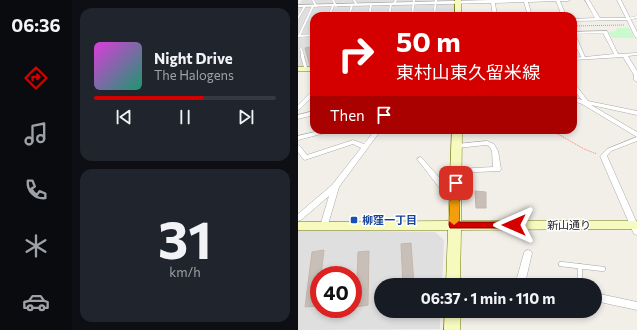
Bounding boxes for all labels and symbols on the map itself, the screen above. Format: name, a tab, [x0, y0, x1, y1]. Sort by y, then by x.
pin	[439, 166, 473, 200]
position arrow	[493, 204, 535, 246]
place label: 柳窪一丁目	[362, 213, 417, 226]
marker: 柳窪一丁目	[349, 215, 359, 225]
street label: 新山通り	[547, 218, 591, 231]
speed limit sign: 40	[310, 266, 362, 318]

